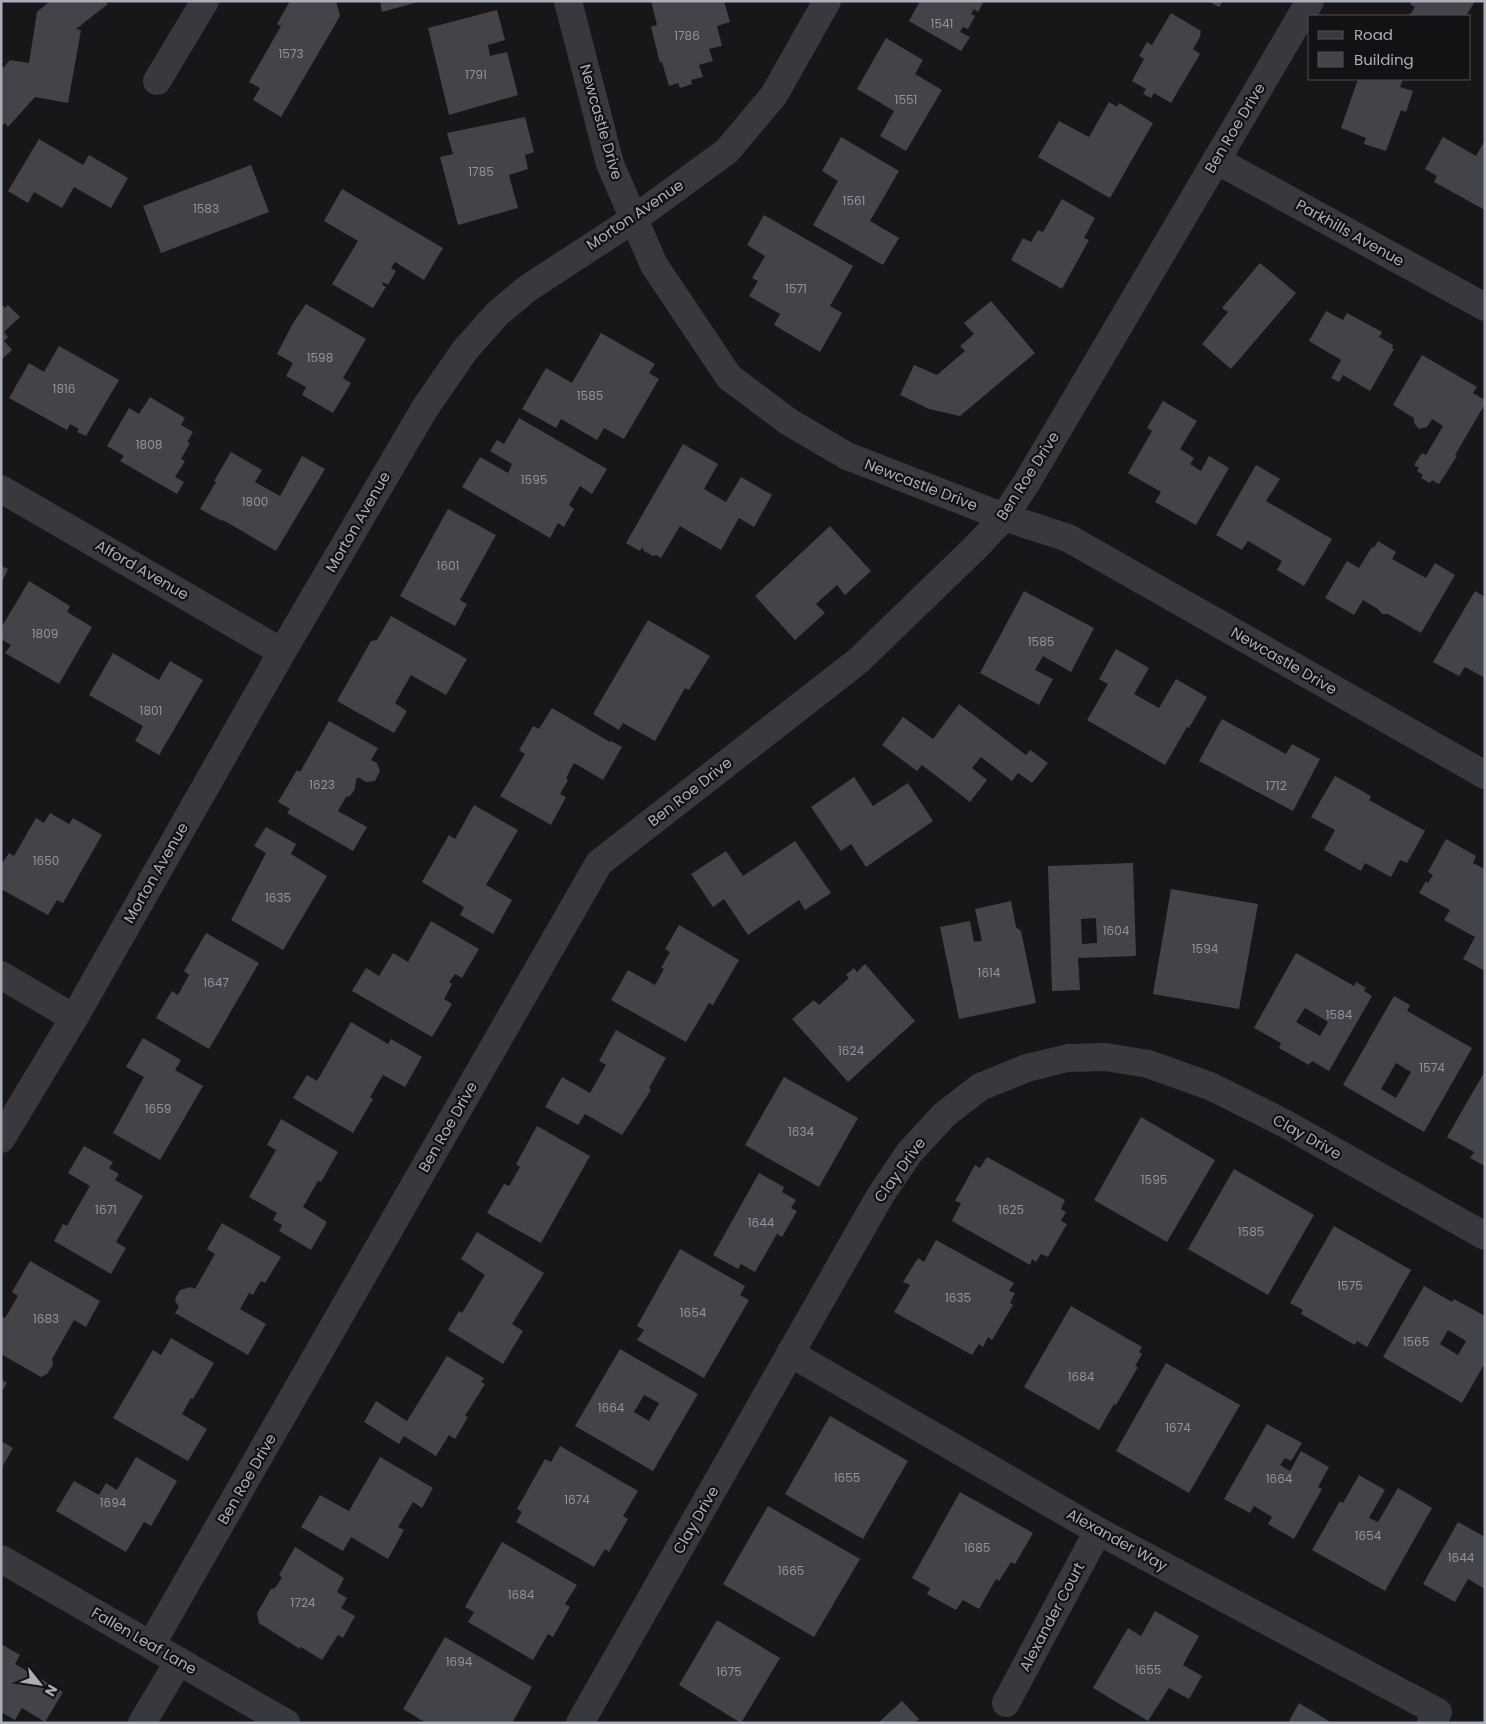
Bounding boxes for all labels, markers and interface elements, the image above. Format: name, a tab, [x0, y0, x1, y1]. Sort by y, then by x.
house number: 1541	[931, 15, 953, 32]
legend	[1308, 15, 1471, 80]
text: Road	[1354, 24, 1393, 45]
house number: 1786	[674, 27, 700, 44]
house number: 1573	[279, 45, 304, 62]
text: Building	[1354, 49, 1414, 70]
street label: Newcastle Drive	[575, 62, 628, 182]
house number: 1791	[465, 66, 487, 83]
street label: Ben Roe Drive	[1199, 79, 1270, 177]
house number: 1551	[895, 91, 917, 108]
house number: 1785	[468, 163, 494, 180]
street label: Morton Avenue	[582, 174, 687, 255]
house number: 1561	[843, 192, 865, 209]
street label: Parkhills Avenue	[1292, 194, 1408, 271]
house number: 1583	[193, 200, 219, 217]
house number: 1571	[785, 280, 807, 297]
house number: 1598	[307, 349, 333, 366]
house number: 1816	[53, 380, 75, 397]
house number: 1585	[577, 387, 603, 404]
street label: Ben Roe Drive	[991, 427, 1064, 524]
house number: 1808	[136, 436, 162, 453]
street label: Newcastle Drive	[862, 453, 981, 516]
street label: Morton Avenue	[320, 468, 395, 576]
house number: 1595	[521, 471, 547, 488]
house number: 1800	[242, 493, 268, 510]
street label: Alford Avenue	[92, 534, 193, 605]
house number: 1601	[437, 557, 459, 574]
street label: Newcastle Drive	[1227, 622, 1341, 699]
house number: 1809	[32, 625, 58, 642]
house number: 1585	[1028, 633, 1054, 650]
house number: 1801	[140, 702, 162, 719]
street label: Ben Roe Drive	[643, 752, 736, 831]
house number: 1623	[309, 776, 335, 793]
house number: 1712	[1265, 777, 1287, 794]
street label: Morton Avenue	[118, 819, 193, 927]
house number: 1650	[33, 852, 59, 869]
house number: 1635	[265, 889, 291, 906]
house number: 1604	[1103, 922, 1130, 939]
house number: 1594	[1192, 940, 1219, 957]
house number: 1614	[978, 964, 1001, 981]
house number: 1647	[203, 974, 229, 991]
house number: 1584	[1326, 1006, 1353, 1023]
house number: 1624	[838, 1042, 864, 1059]
house number: 1574	[1419, 1059, 1445, 1076]
street label: Ben Roe Drive	[413, 1077, 482, 1176]
house number: 1659	[145, 1100, 171, 1117]
street label: Clay Drive	[1269, 1109, 1345, 1164]
house number: 1634	[788, 1123, 814, 1140]
street label: Clay Drive	[869, 1133, 930, 1206]
house number: 1595	[1141, 1171, 1167, 1188]
house number: 1671	[95, 1201, 117, 1218]
house number: 1625	[998, 1201, 1024, 1218]
house number: 1644	[748, 1214, 775, 1231]
house number: 1585	[1238, 1223, 1264, 1240]
house number: 1575	[1337, 1277, 1363, 1294]
house number: 1635	[945, 1289, 971, 1306]
house number: 1654	[680, 1304, 707, 1321]
house number: 1683	[33, 1310, 59, 1327]
house number: 1565	[1403, 1333, 1429, 1350]
house number: 1684	[1068, 1368, 1095, 1385]
house number: 1664	[598, 1399, 625, 1416]
house number: 1674	[1165, 1419, 1191, 1436]
street label: Ben Roe Drive	[212, 1429, 281, 1528]
house number: 1655	[834, 1469, 860, 1486]
house number: 1664	[1266, 1470, 1293, 1487]
street label: Clay Drive	[668, 1482, 724, 1558]
house number: 1674	[564, 1491, 590, 1508]
house number: 1694	[100, 1494, 127, 1511]
street label: Alexander Way	[1063, 1503, 1172, 1576]
house number: 1654	[1355, 1527, 1382, 1544]
house number: 1685	[964, 1539, 990, 1556]
house number: 1644	[1448, 1549, 1475, 1566]
street label: Alexander Court	[1014, 1558, 1089, 1675]
house number: 1665	[778, 1562, 804, 1579]
house number: 1684	[508, 1586, 535, 1603]
house number: 1724	[291, 1594, 316, 1611]
street label: Fallen Leaf Lane	[88, 1602, 201, 1679]
house number: 1694	[446, 1653, 473, 1670]
north arrow	[15, 1659, 65, 1709]
house number: 1655	[1135, 1661, 1161, 1678]
house number: 1675	[716, 1663, 742, 1680]
text: N	[40, 1681, 63, 1700]

